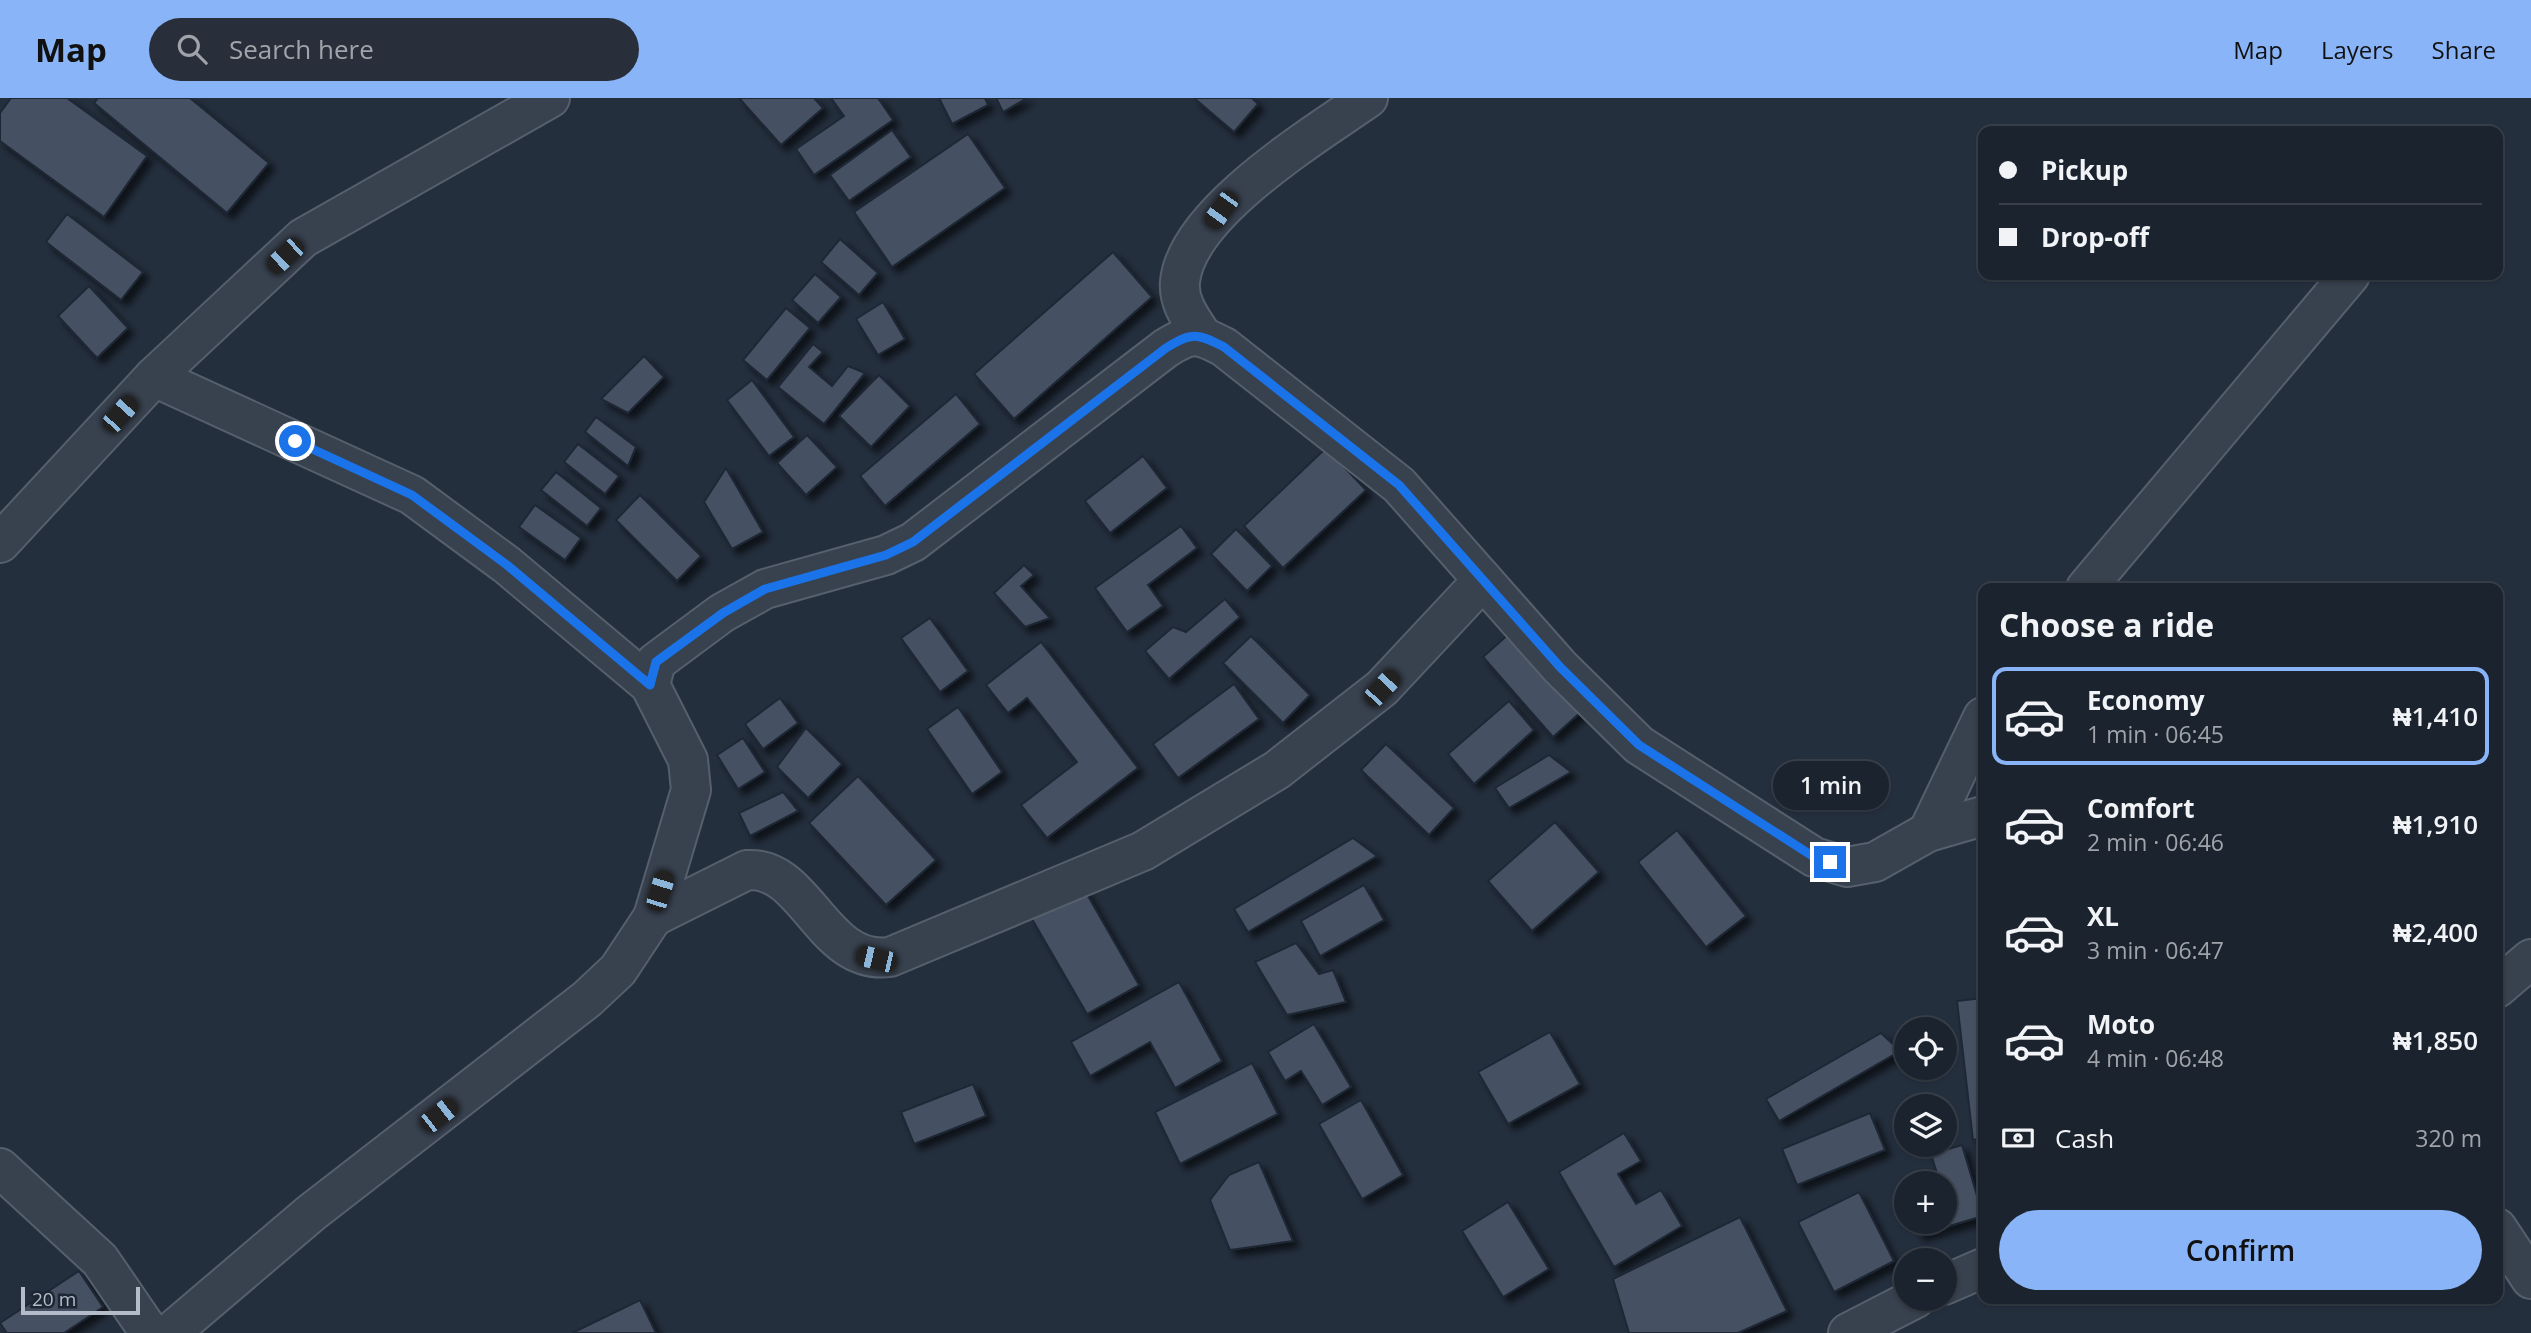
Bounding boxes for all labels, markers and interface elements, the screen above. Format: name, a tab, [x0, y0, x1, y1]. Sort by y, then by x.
search box	[149, 18, 639, 81]
text: Map	[35, 27, 107, 72]
icon: search	[173, 30, 211, 68]
text: Search here	[229, 31, 374, 67]
text: Map	[2233, 33, 2283, 66]
text: Layers	[2321, 33, 2394, 66]
text: Share	[2432, 33, 2496, 66]
text: Pickup	[2041, 152, 2128, 188]
car	[1201, 187, 1242, 233]
text: Drop-off	[2041, 219, 2149, 255]
car	[263, 234, 308, 278]
car	[99, 391, 142, 437]
route start	[279, 425, 311, 457]
text: Choose a ride	[1999, 603, 2214, 646]
car	[1360, 665, 1405, 711]
text: Economy	[2087, 682, 2205, 718]
icon: car	[2003, 685, 2066, 748]
text: ₦1,410	[2393, 698, 2478, 734]
text: 1 min · 06:45	[2087, 718, 2224, 750]
callout: 1 min	[1772, 760, 1888, 810]
text: 1 min	[1800, 769, 1862, 801]
text: Comfort	[2087, 790, 2194, 826]
icon: car	[2003, 793, 2066, 856]
text: ₦1,910	[2393, 806, 2478, 842]
text: 2 min · 06:46	[2087, 826, 2224, 858]
route end	[1814, 846, 1846, 878]
car	[644, 868, 677, 914]
text: XL	[2087, 898, 2119, 934]
icon: car	[2003, 901, 2066, 964]
text: ₦2,400	[2393, 914, 2478, 950]
text: 3 min · 06:47	[2087, 934, 2224, 966]
car	[854, 944, 899, 974]
text: Moto	[2087, 1006, 2155, 1042]
icon: car	[2003, 1009, 2066, 1072]
map controls	[1894, 1017, 1957, 1311]
button: locate	[1894, 1017, 1957, 1080]
text: ₦1,850	[2393, 1022, 2478, 1058]
text: 4 min · 06:48	[2087, 1042, 2224, 1074]
car	[416, 1094, 463, 1136]
button: layers	[1894, 1094, 1957, 1157]
icon: cash	[1999, 1119, 2037, 1157]
text: Cash	[2055, 1120, 2114, 1156]
text: 320 m	[2415, 1122, 2482, 1154]
button: +	[1894, 1171, 1957, 1234]
button: Confirm	[1999, 1210, 2482, 1290]
button: −	[1894, 1248, 1957, 1311]
scale bar	[21, 1284, 140, 1316]
text: 20 m	[32, 1286, 76, 1312]

